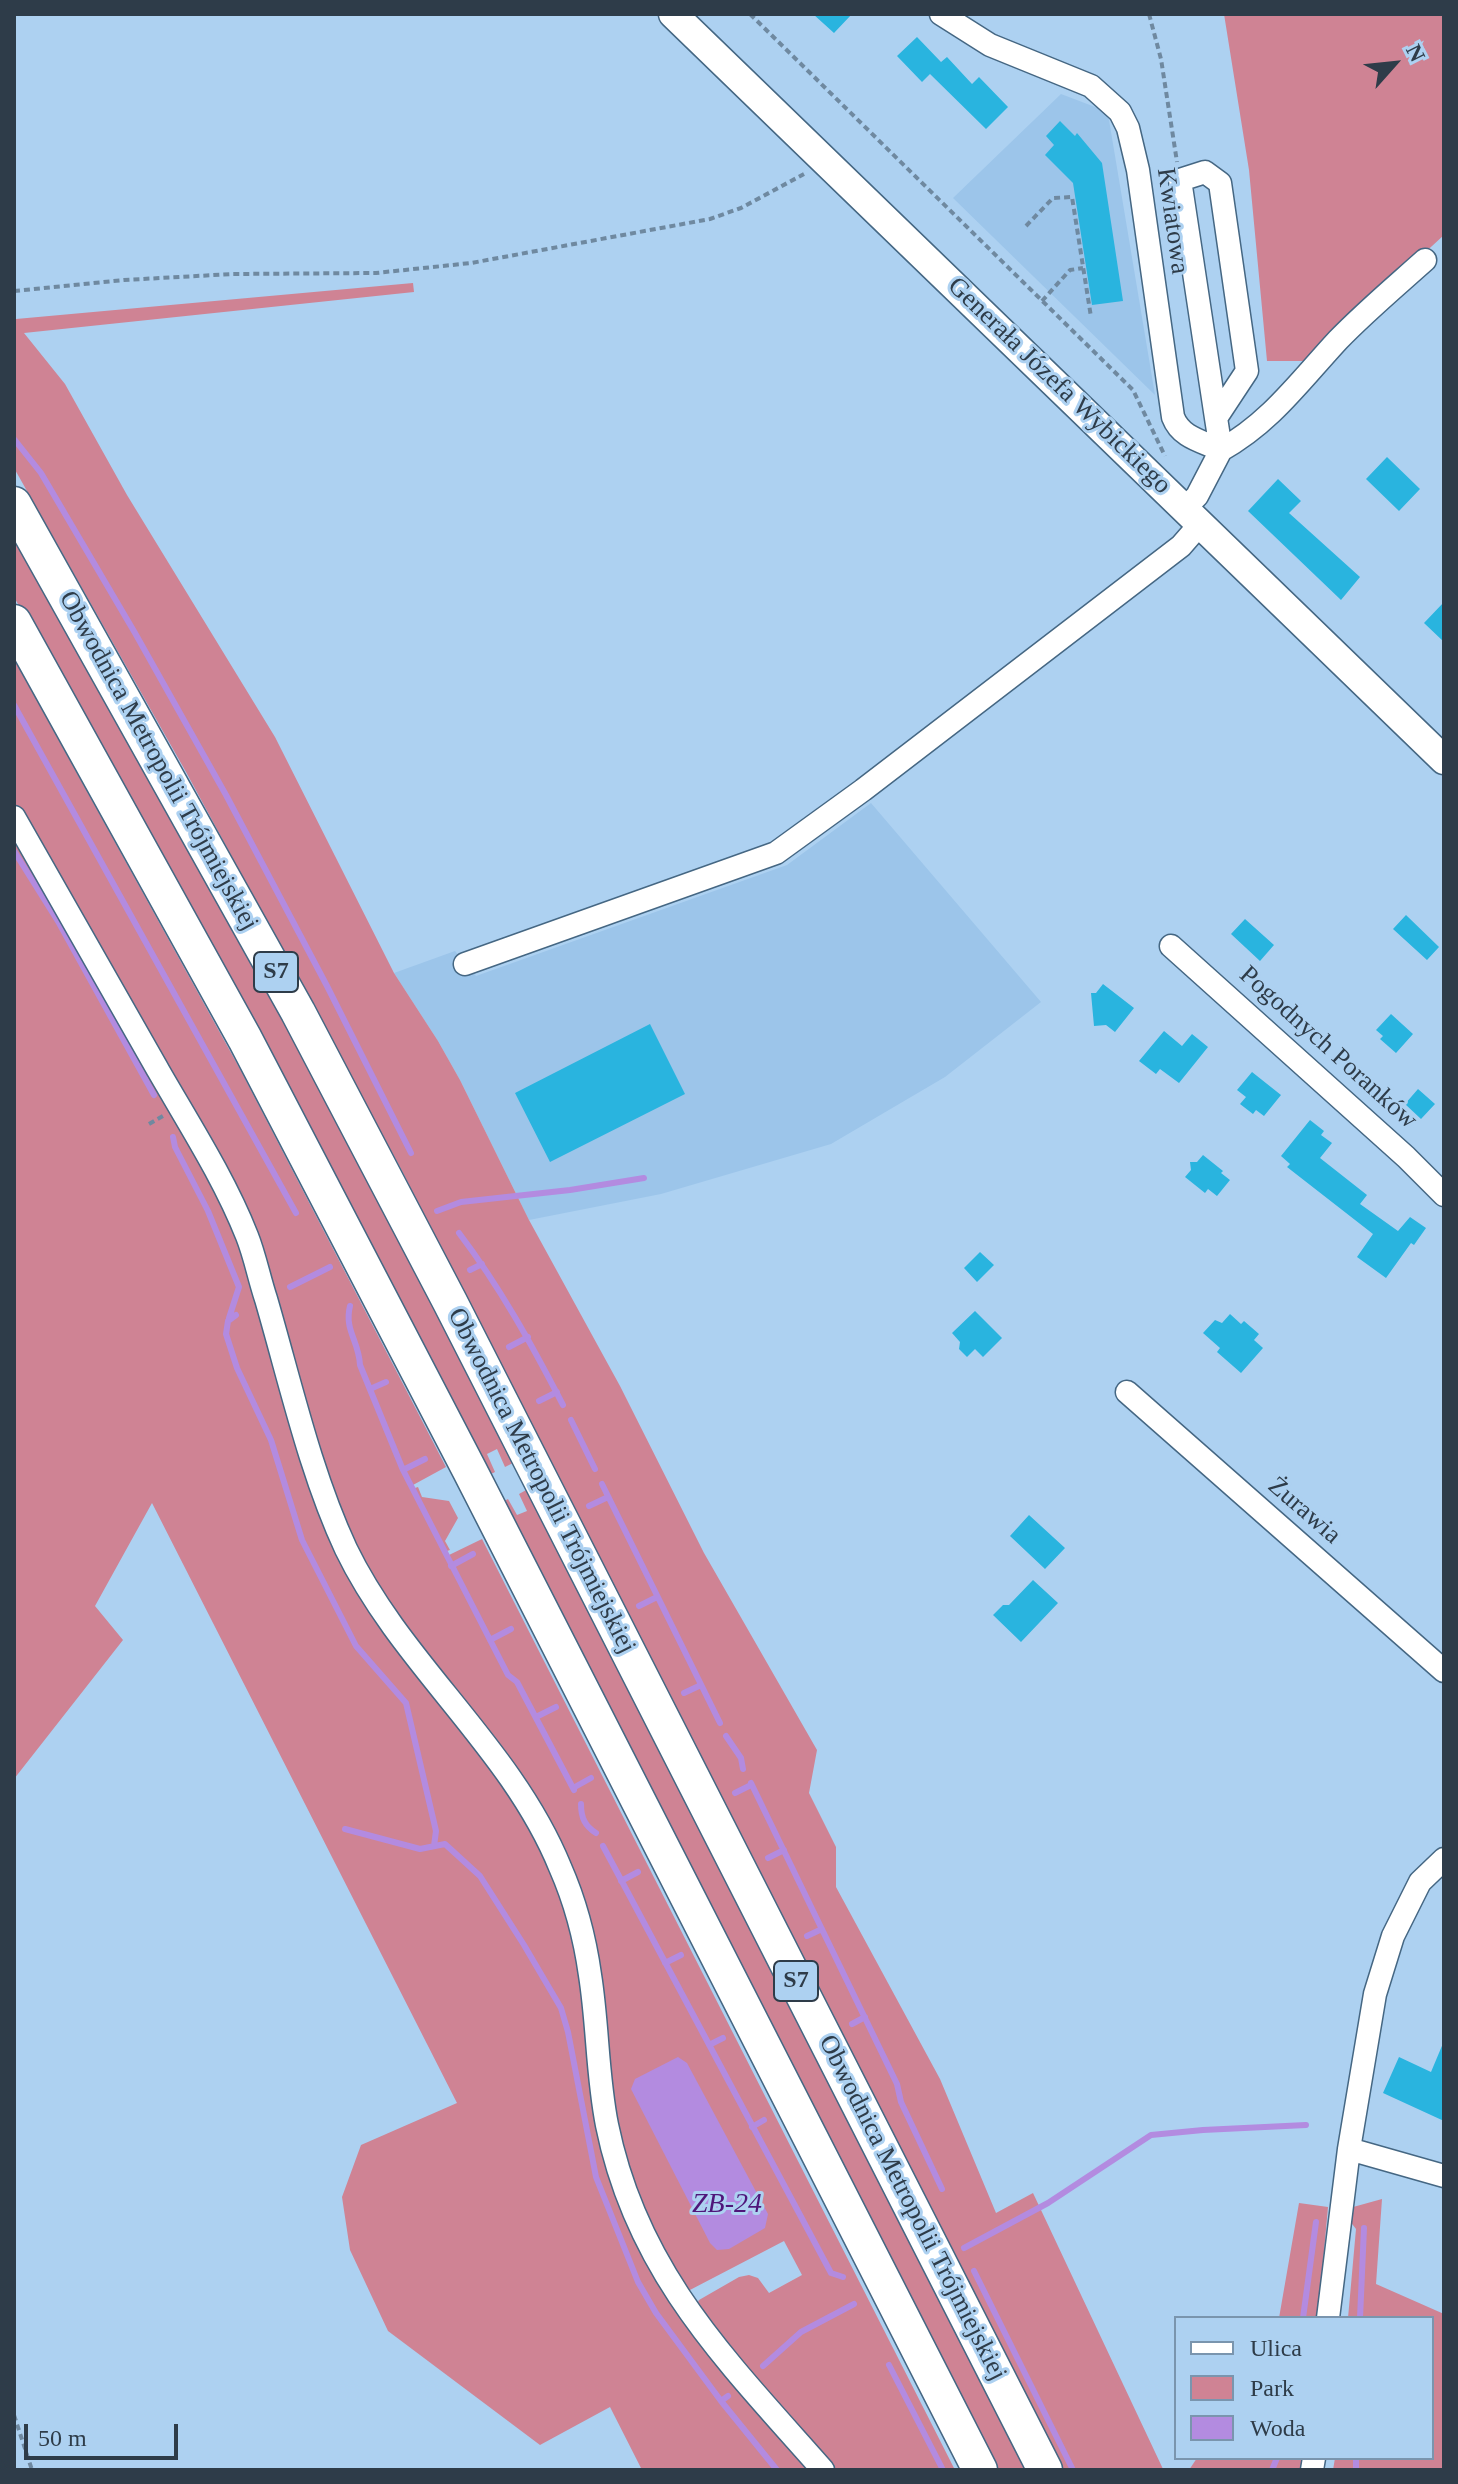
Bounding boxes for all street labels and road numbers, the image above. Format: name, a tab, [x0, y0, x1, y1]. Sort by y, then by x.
street label: Kwiatowa	[1149, 166, 1195, 276]
street label: Generała Józefa Wybickiego	[941, 271, 1177, 501]
street label: Obwodnica Metropolii Trójmiejskiej	[51, 586, 265, 936]
road number: S7	[254, 952, 298, 992]
street label: Pogodnych Poranków	[1232, 960, 1424, 1136]
street label: Obwodnica Metropolii Trójmiejskiej	[440, 1303, 642, 1659]
street label: Żurawia	[1261, 1471, 1347, 1551]
road number: S7	[774, 1961, 818, 2001]
street label: Obwodnica Metropolii Trójmiejskiej	[811, 2030, 1013, 2386]

